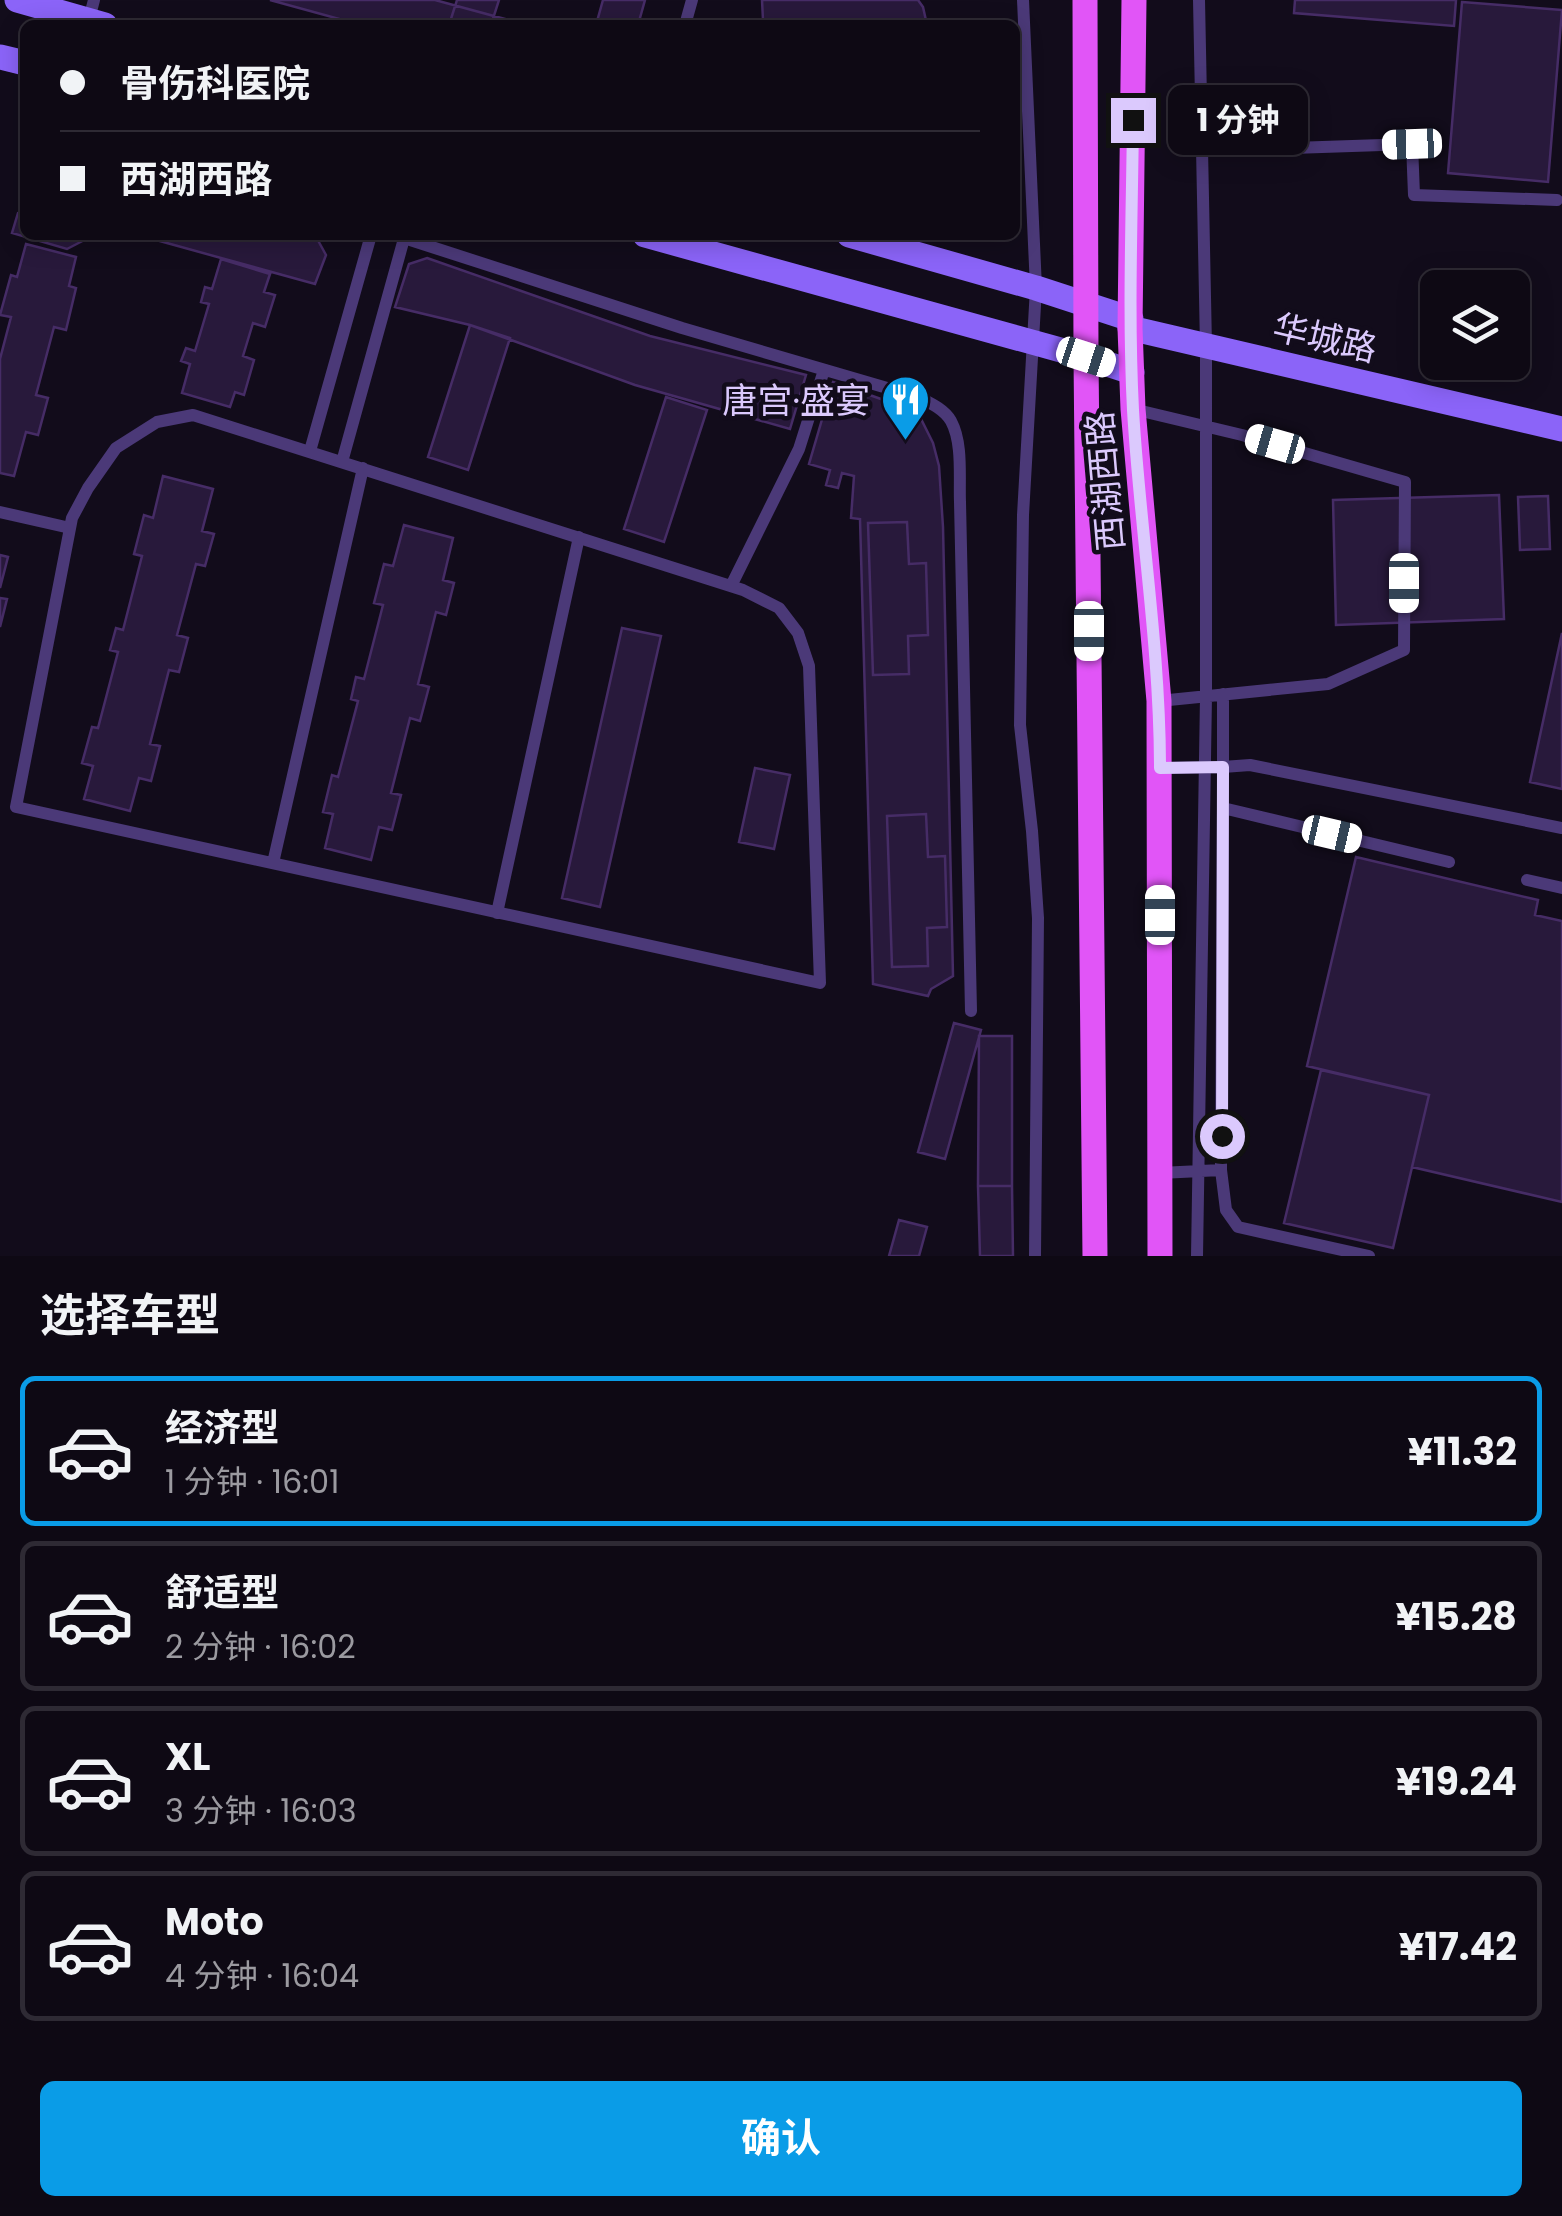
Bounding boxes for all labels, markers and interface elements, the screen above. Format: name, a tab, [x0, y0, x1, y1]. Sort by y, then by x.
text: 骨伤科医院	[120, 57, 310, 110]
callout: 1 分钟	[1168, 85, 1308, 155]
text: 1 分钟	[1197, 97, 1279, 142]
route end	[1111, 98, 1156, 143]
car	[1381, 128, 1443, 160]
text: 西湖西路	[120, 153, 272, 206]
map controls	[1420, 270, 1530, 380]
button: layers	[1420, 270, 1530, 380]
street label: 华城路	[1268, 302, 1382, 374]
car	[1053, 333, 1119, 381]
restaurant icon: 唐宫·盛宴	[879, 374, 931, 442]
place label: 唐宫·盛宴	[723, 376, 870, 425]
street label: 西湖西路	[1074, 409, 1136, 553]
car	[1242, 421, 1308, 467]
car	[1389, 553, 1419, 613]
car	[1074, 601, 1104, 661]
car	[1299, 813, 1365, 855]
car	[1145, 885, 1175, 945]
route start	[1200, 1114, 1245, 1159]
text: 选择车型	[40, 1284, 220, 1347]
text: 经济型	[165, 1401, 279, 1454]
icon: car	[45, 1406, 135, 1496]
text: ¥11.32	[1408, 1425, 1517, 1478]
text: 1 分钟 · 16:01	[165, 1459, 339, 1504]
text: 舒适型	[165, 1566, 279, 1619]
icon: car	[45, 1571, 135, 1661]
text: ¥15.28	[1395, 1590, 1517, 1643]
text: 2 分钟 · 16:02	[165, 1624, 356, 1669]
text: XL	[165, 1730, 210, 1783]
icon: car	[45, 1736, 135, 1826]
text: ¥19.24	[1396, 1755, 1517, 1808]
text: 3 分钟 · 16:03	[165, 1788, 357, 1833]
text: Moto	[165, 1895, 264, 1948]
icon: car	[45, 1901, 135, 1991]
text: ¥17.42	[1399, 1920, 1517, 1973]
text: 4 分钟 · 16:04	[165, 1953, 359, 1998]
button: 确认	[40, 2081, 1522, 2196]

